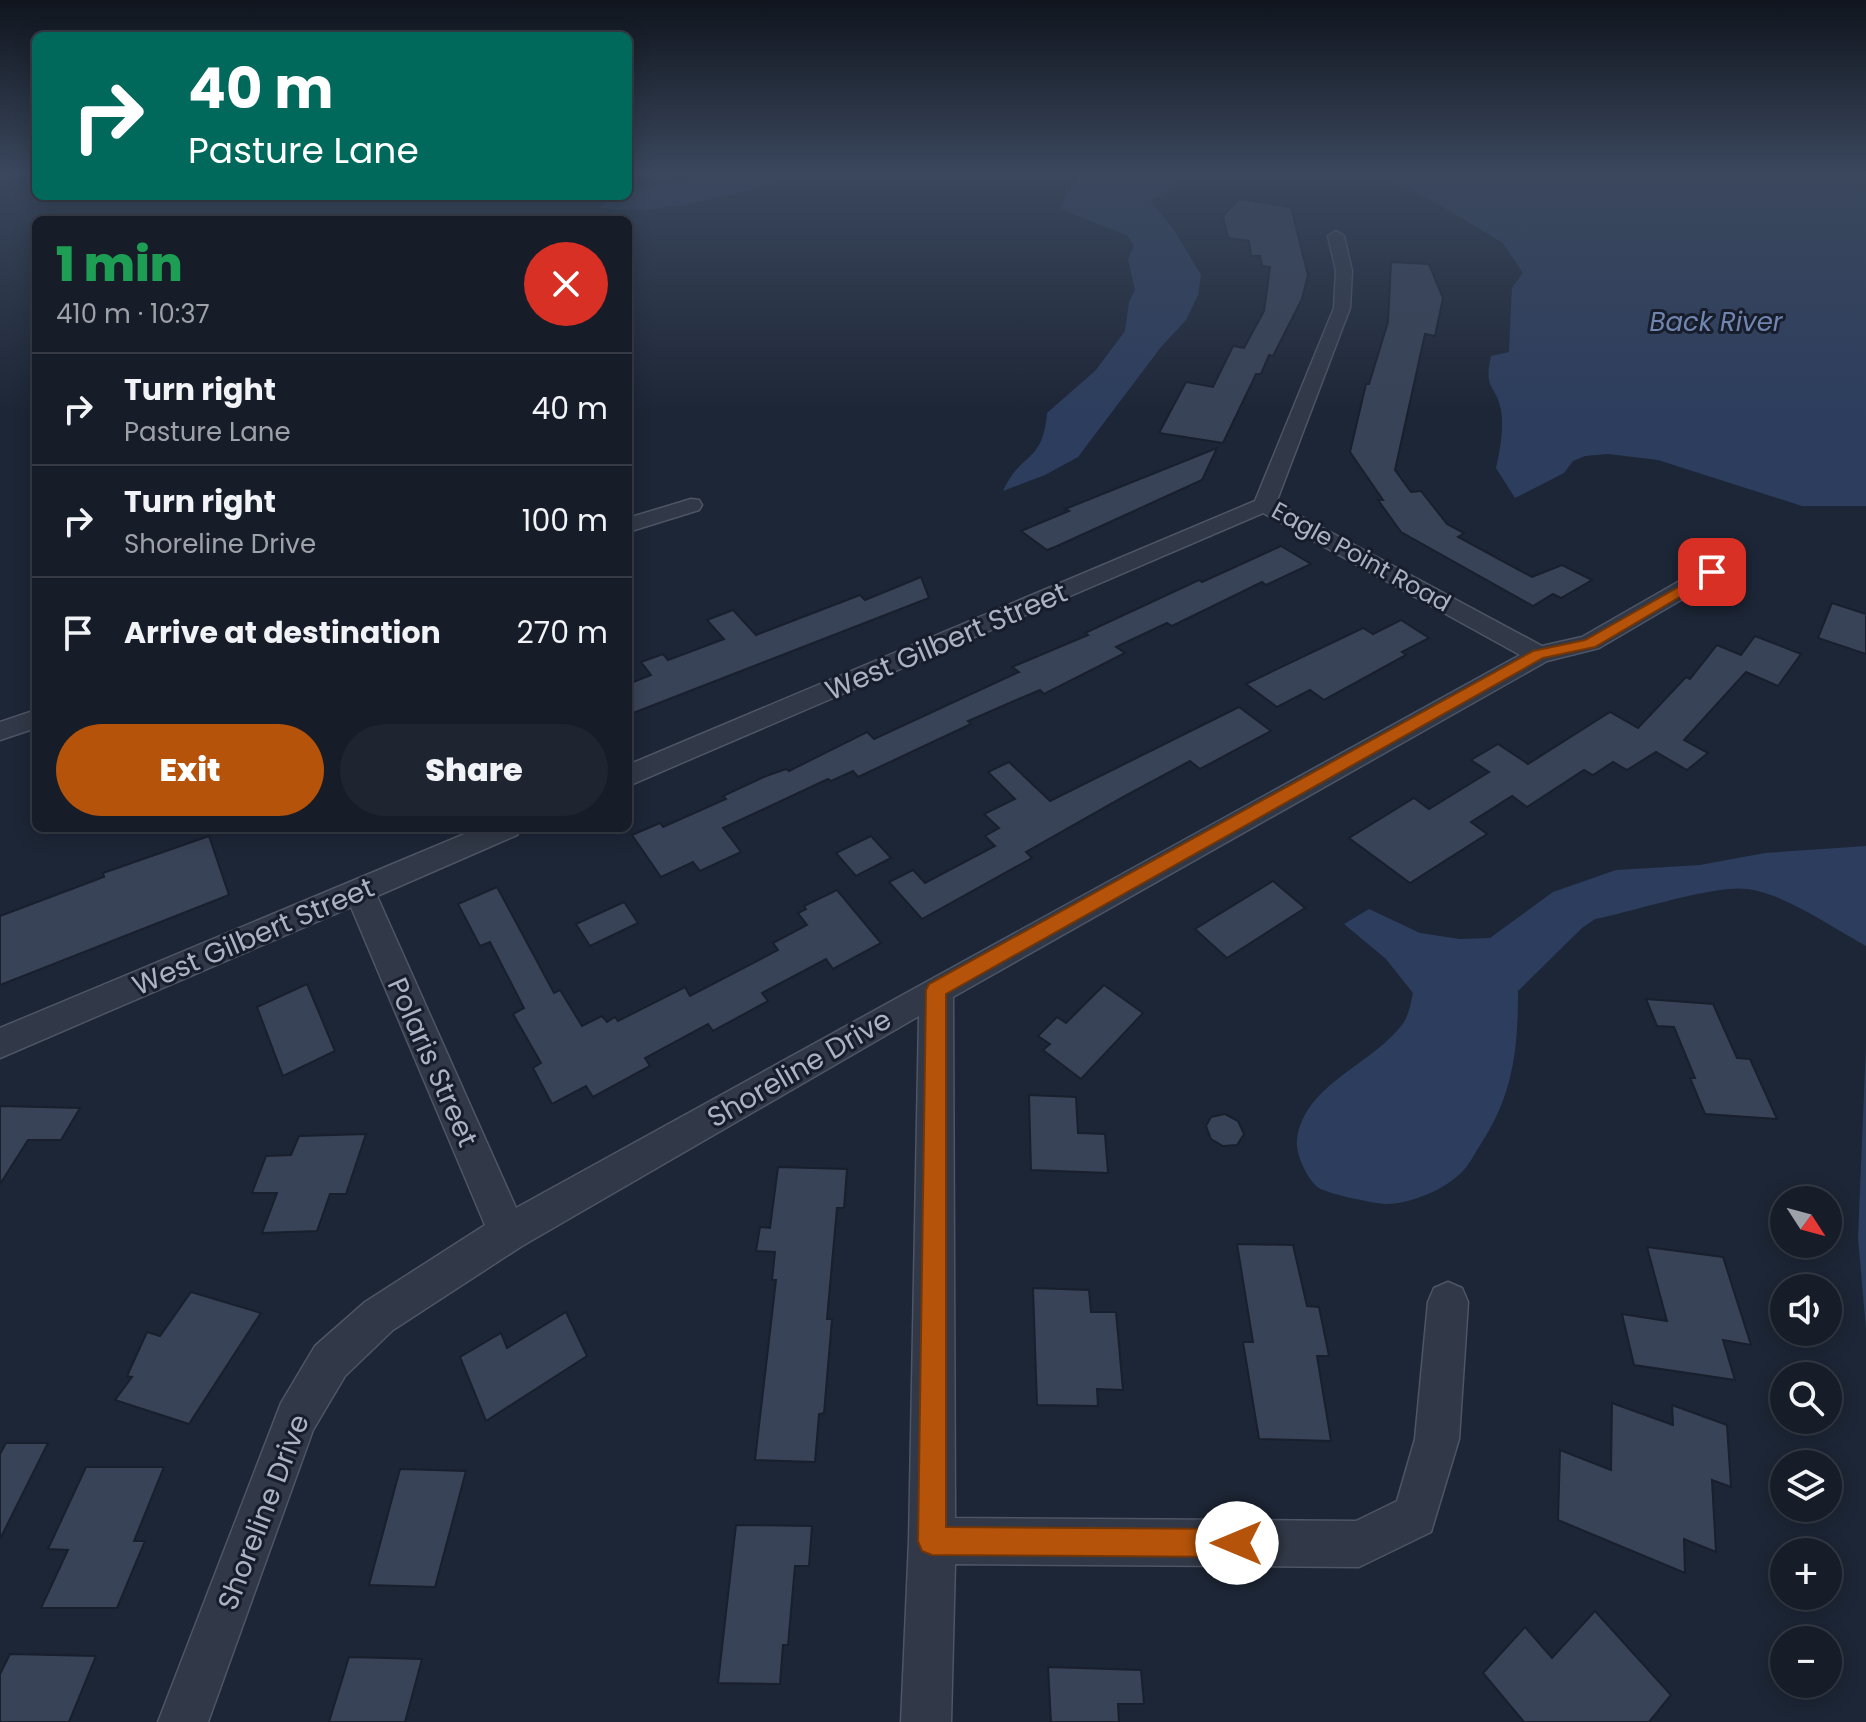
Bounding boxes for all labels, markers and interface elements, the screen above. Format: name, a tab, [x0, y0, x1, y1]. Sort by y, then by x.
text: 40 m	[188, 49, 334, 128]
icon: right	[56, 64, 160, 168]
text: Pasture Lane	[188, 125, 419, 176]
text: 1 min	[56, 231, 183, 298]
button: close	[524, 242, 608, 326]
text: 410 m · 10:37	[56, 296, 210, 332]
water label: Back River	[1649, 304, 1784, 340]
text: Turn right	[124, 368, 276, 411]
icon: right	[56, 387, 100, 431]
text: 40 m	[531, 387, 608, 430]
text: Pasture Lane	[124, 414, 291, 450]
text: Turn right	[124, 480, 276, 523]
street label: Eagle Point Road	[1266, 494, 1457, 619]
icon: right	[56, 499, 100, 543]
text: 100 m	[522, 499, 608, 542]
text: Shoreline Drive	[124, 526, 316, 562]
pin	[1678, 538, 1746, 606]
icon: arrive	[1690, 550, 1734, 594]
street label: West Gilbert Street	[819, 573, 1073, 710]
icon: arrive	[56, 611, 100, 655]
text: Arrive at destination	[124, 611, 441, 654]
text: 270 m	[517, 611, 608, 654]
button: Exit	[56, 724, 324, 816]
button: Share	[340, 724, 608, 816]
street label: West Gilbert Street	[126, 868, 380, 1005]
street label: Polaris Street	[378, 971, 487, 1153]
street label: Shoreline Drive	[700, 1000, 899, 1137]
north arrow	[1770, 1186, 1842, 1258]
map controls	[1770, 1186, 1842, 1698]
button: sound	[1770, 1274, 1842, 1346]
button: search	[1770, 1362, 1842, 1434]
street label: Shoreline Drive	[208, 1409, 319, 1616]
button: layers	[1770, 1450, 1842, 1522]
position arrow	[1195, 1501, 1279, 1585]
button: +	[1770, 1538, 1842, 1610]
button: −	[1770, 1626, 1842, 1698]

